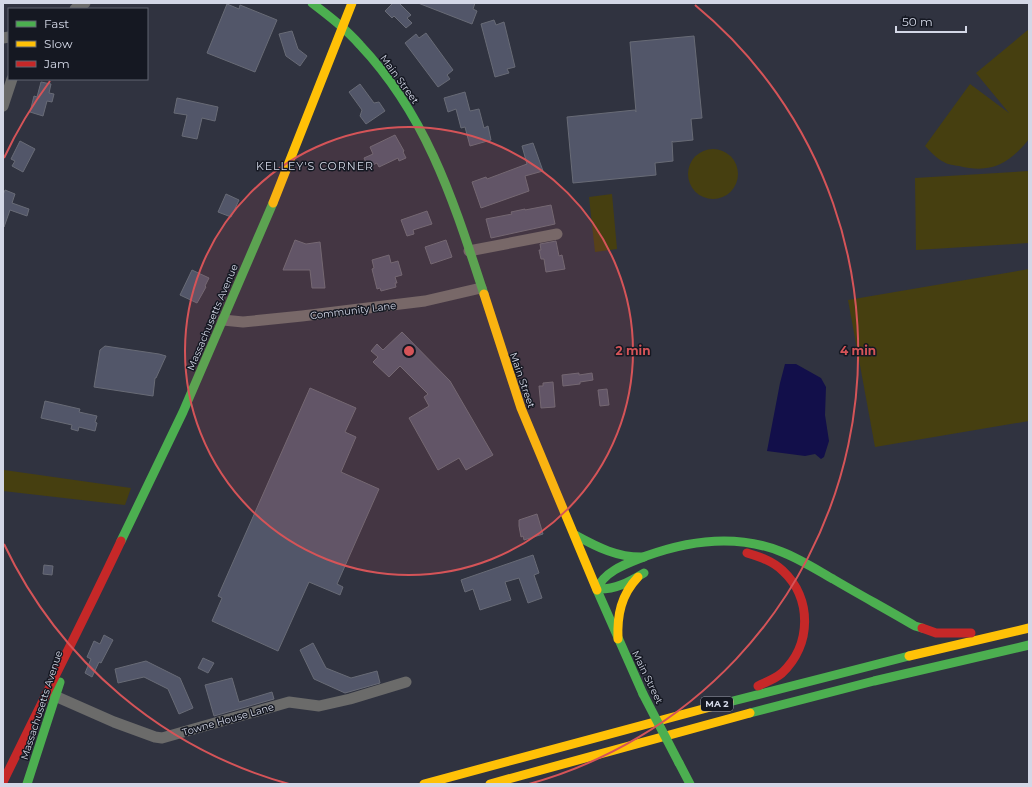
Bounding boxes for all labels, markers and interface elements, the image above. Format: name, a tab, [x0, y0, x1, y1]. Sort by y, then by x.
legend	[8, 8, 148, 80]
scale bar	[896, 8, 966, 34]
text: 50 m	[902, 14, 933, 29]
text: Fast	[44, 16, 69, 31]
text: Slow	[44, 36, 73, 51]
street label: Main Street	[377, 52, 422, 106]
text: Jam	[43, 56, 70, 71]
district label: KELLEY'S CORNER	[256, 159, 374, 173]
street label: Massachusetts Avenue	[184, 262, 241, 372]
street label: Community Lane	[309, 299, 397, 322]
text: 2 min	[616, 343, 650, 358]
text: 4 min	[840, 343, 876, 358]
centre of rings	[402, 344, 416, 358]
street label: Main Street	[507, 351, 538, 410]
street label: Main Street	[629, 648, 666, 706]
street label: Massachusetts Avenue	[18, 649, 65, 762]
road number: MA 2	[701, 697, 733, 711]
street label: Towne House Lane	[181, 700, 275, 739]

